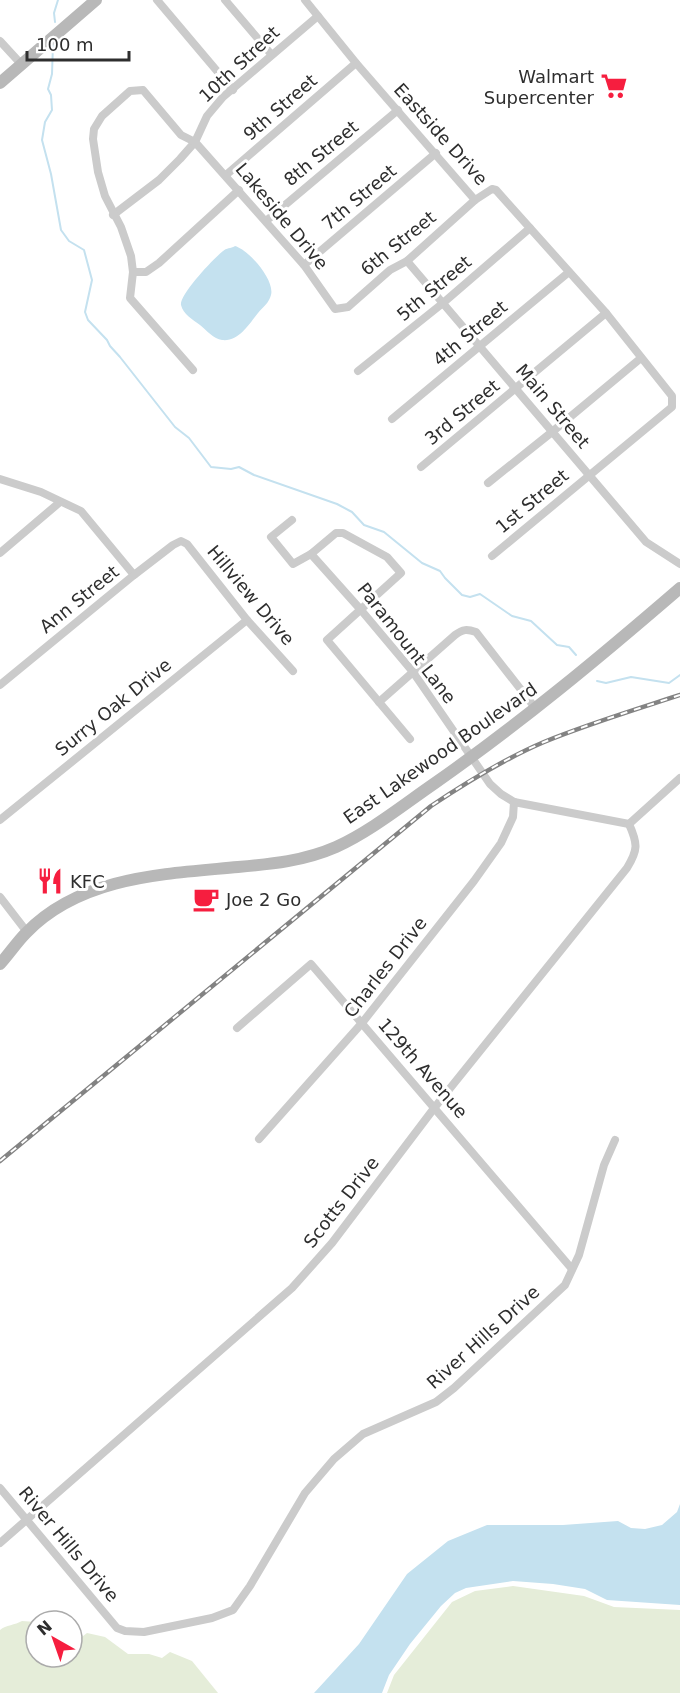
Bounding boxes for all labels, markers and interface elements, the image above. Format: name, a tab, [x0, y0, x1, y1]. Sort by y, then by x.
street label: 10th Street	[195, 22, 283, 106]
scale bar	[27, 24, 129, 62]
text: 100 m	[36, 34, 94, 55]
place label: Walmart Supercenter	[484, 66, 595, 108]
street label: 9th Street	[239, 69, 321, 145]
supermarket icon: Walmart Supercenter	[599, 71, 629, 101]
street label: Eastside Drive	[390, 79, 492, 189]
street label: 8th Street	[280, 116, 362, 190]
street label: Lakeside Drive	[231, 158, 333, 274]
street label: 7th Street	[318, 160, 400, 234]
street label: 6th Street	[356, 206, 440, 280]
street label: 5th Street	[393, 251, 475, 325]
street label: 4th Street	[429, 296, 511, 370]
street label: Main Street	[512, 360, 594, 452]
street label: 3rd Street	[421, 375, 503, 449]
street label: 1st Street	[491, 465, 573, 537]
street label: Hillview Drive	[203, 541, 299, 649]
street label: Ann Street	[35, 561, 123, 637]
street label: Paramount Lane	[353, 579, 461, 707]
street label: Surry Oak Drive	[51, 654, 175, 760]
street label: East Lakewood Boulevard	[339, 678, 541, 828]
restaurant icon: KFC	[35, 866, 65, 896]
place label: KFC	[70, 871, 105, 892]
cafe icon: Joe 2 Go	[191, 884, 221, 914]
place label: Joe 2 Go	[225, 889, 301, 910]
street label: Charles Drive	[339, 913, 431, 1021]
street label: 129th Avenue	[374, 1014, 472, 1122]
street label: Scotts Drive	[299, 1152, 383, 1252]
street label: River Hills Drive	[422, 1281, 544, 1393]
street label: River Hills Drive	[15, 1482, 123, 1606]
north arrow	[24, 1609, 84, 1669]
text: N	[33, 1616, 56, 1639]

